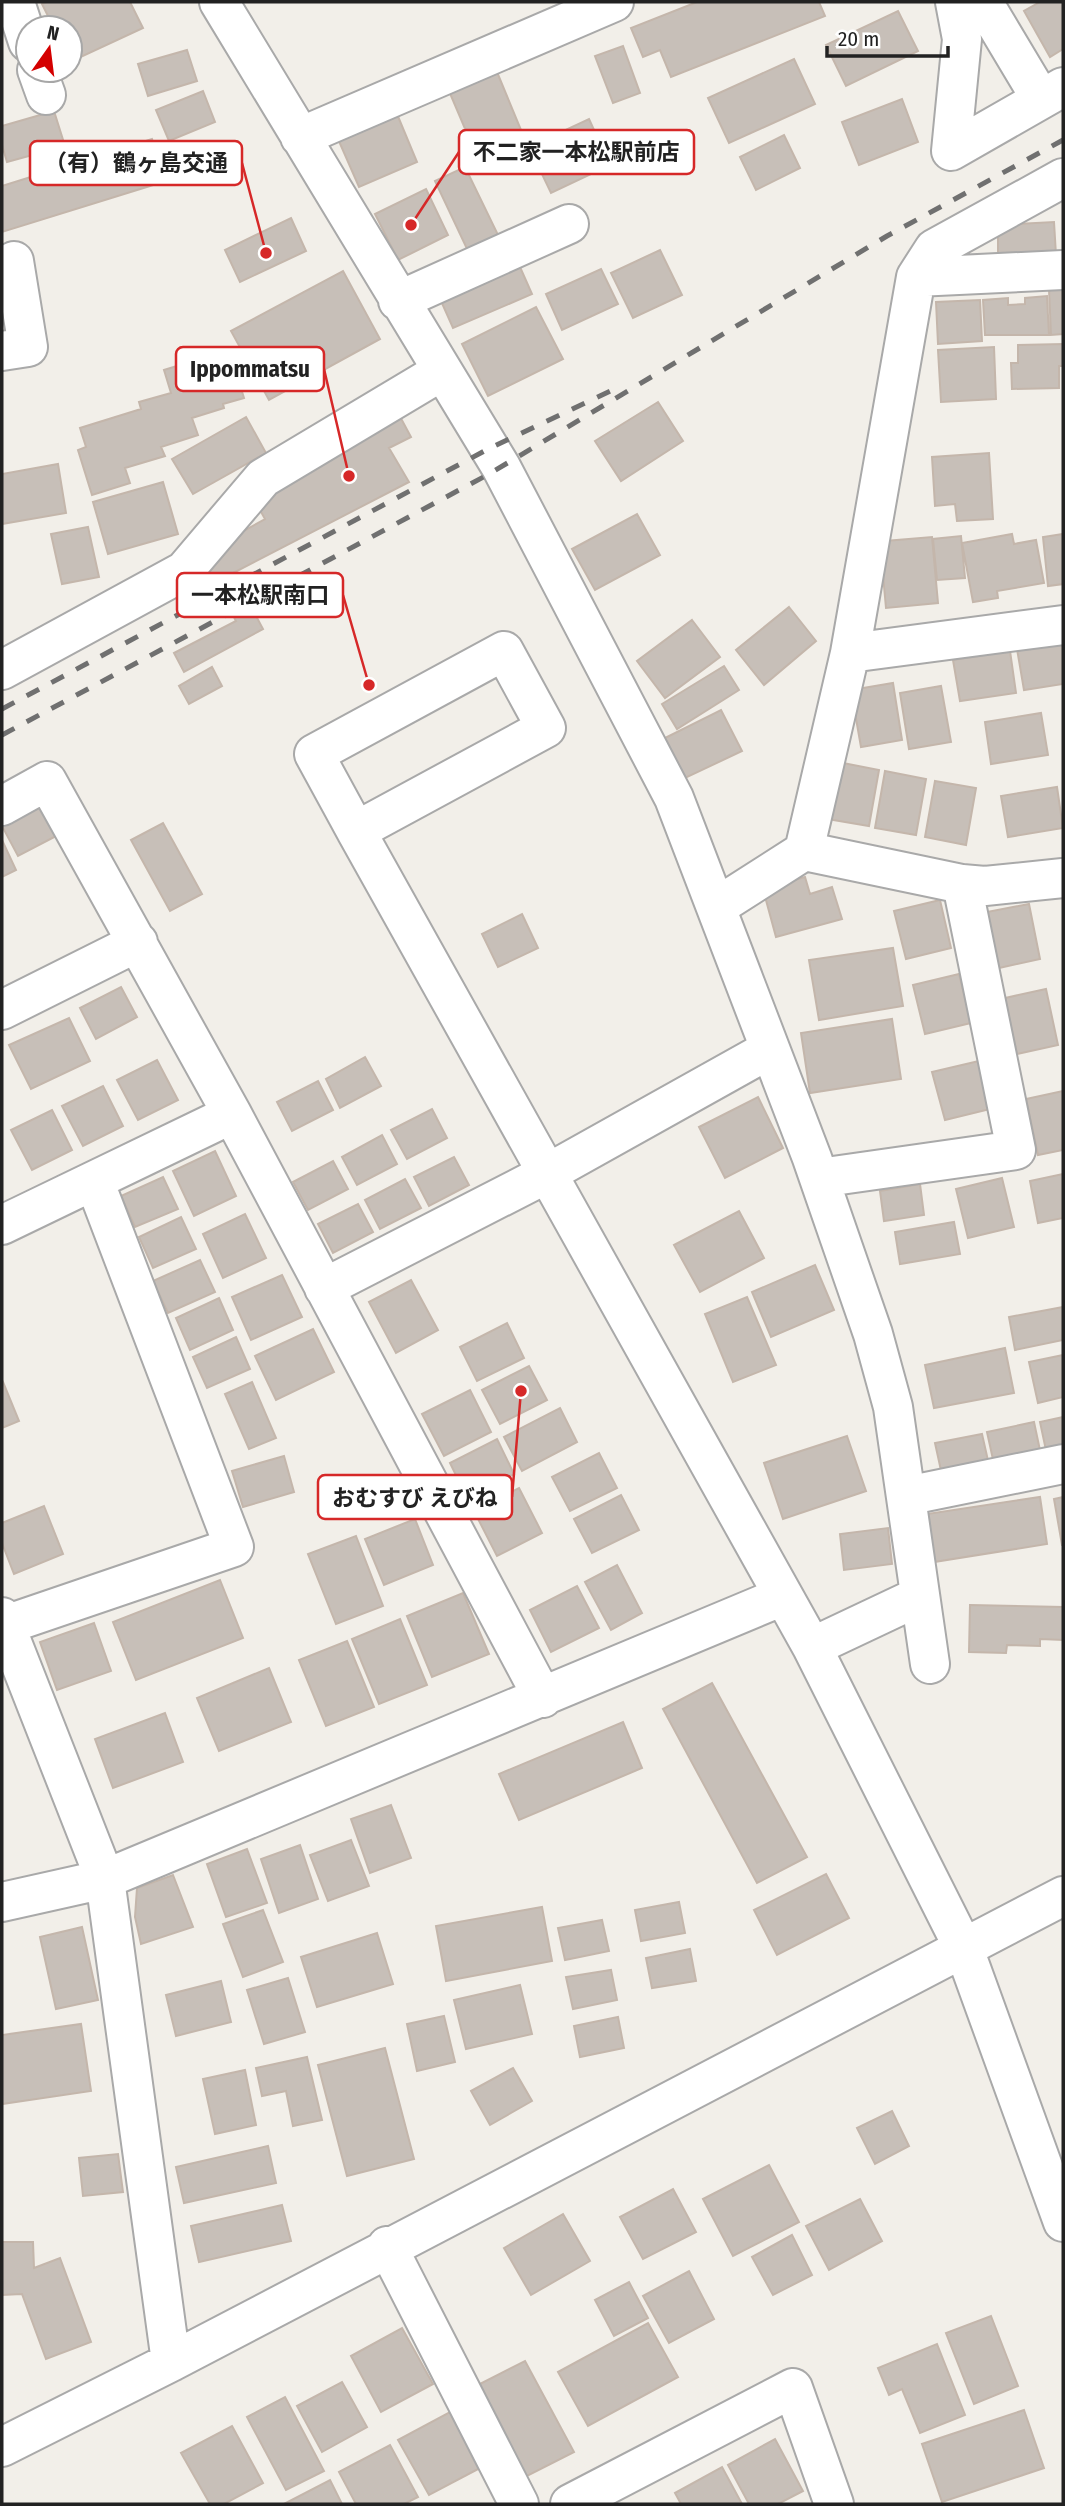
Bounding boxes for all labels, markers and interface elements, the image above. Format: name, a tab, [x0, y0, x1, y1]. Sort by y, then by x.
north arrow	[14, 14, 84, 84]
scale bar	[827, 14, 948, 58]
text: N	[45, 20, 61, 46]
text: 20 m	[838, 26, 879, 52]
callout: 不二家一本松駅前店	[459, 130, 694, 174]
text: 不二家一本松駅前店	[473, 138, 680, 166]
callout: （有）鶴ヶ島交通	[30, 141, 242, 185]
text: （有）鶴ヶ島交通	[44, 149, 228, 177]
callout: Ippommatsu	[176, 347, 324, 391]
text: Ippommatsu	[190, 355, 310, 383]
callout: 一本松駅南口	[177, 573, 343, 617]
text: 一本松駅南口	[191, 581, 329, 609]
callout: おむすび えびね	[318, 1475, 512, 1519]
text: おむすび えびね	[332, 1484, 498, 1512]

